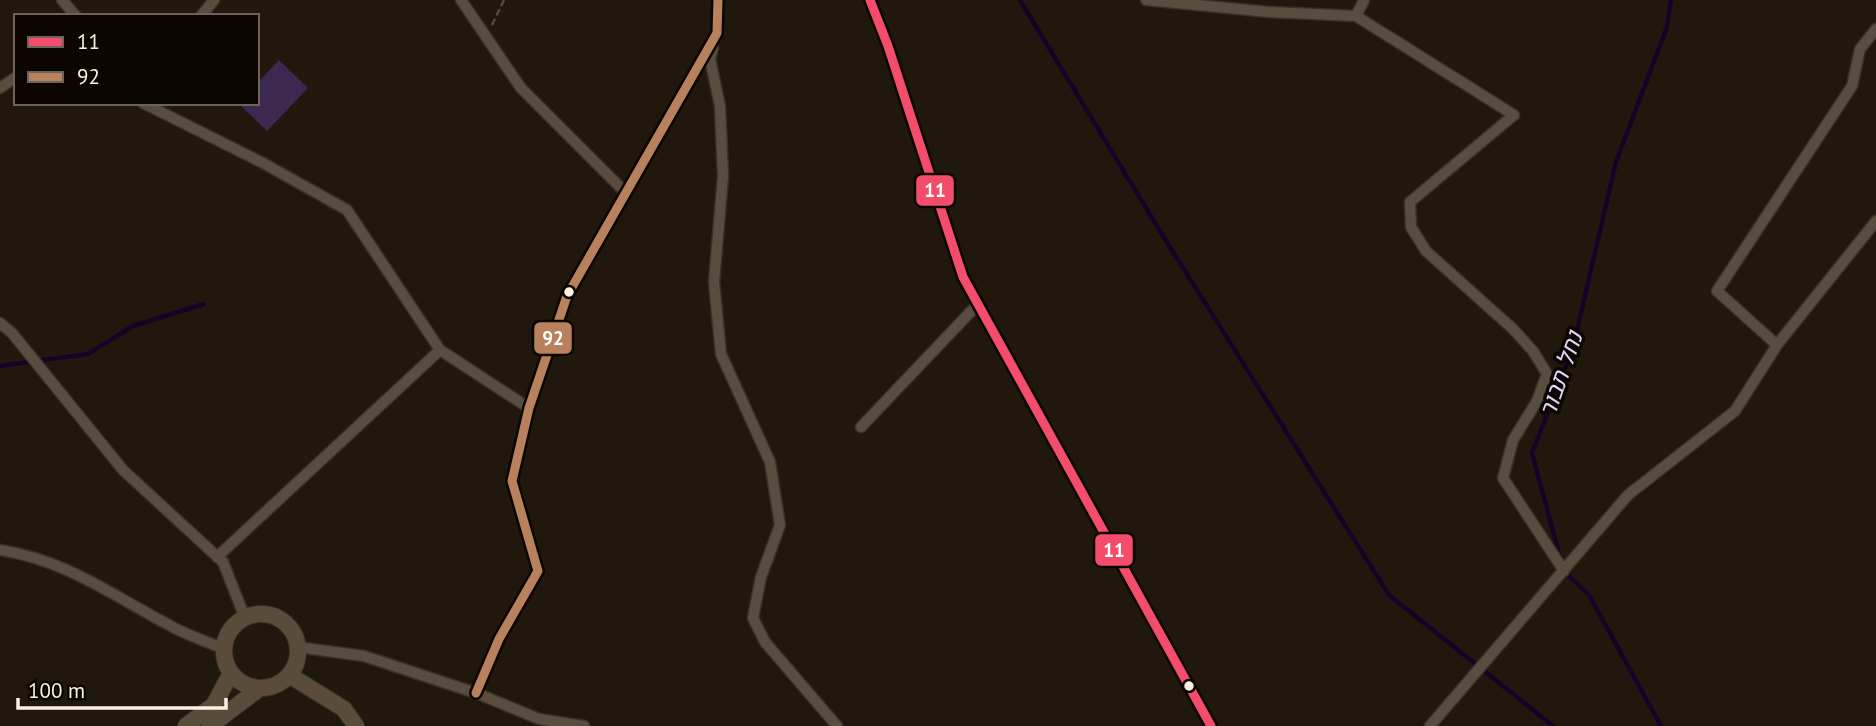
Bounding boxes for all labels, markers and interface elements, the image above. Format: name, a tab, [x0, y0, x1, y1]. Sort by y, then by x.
legend	[14, 14, 259, 105]
text: 11	[77, 28, 100, 55]
text: 92	[77, 63, 100, 90]
line badge: 11	[915, 174, 955, 207]
text: 11	[924, 178, 946, 202]
unlabelled marker	[562, 285, 576, 299]
line badge: 92	[533, 321, 573, 355]
water label: נחל תבור	[1531, 325, 1590, 421]
text: 92	[542, 326, 564, 350]
line badge: 11	[1094, 533, 1134, 567]
text: 11	[1103, 538, 1125, 562]
scale bar	[18, 666, 226, 710]
text: 100 m	[28, 677, 85, 704]
unlabelled marker	[1182, 679, 1196, 693]

